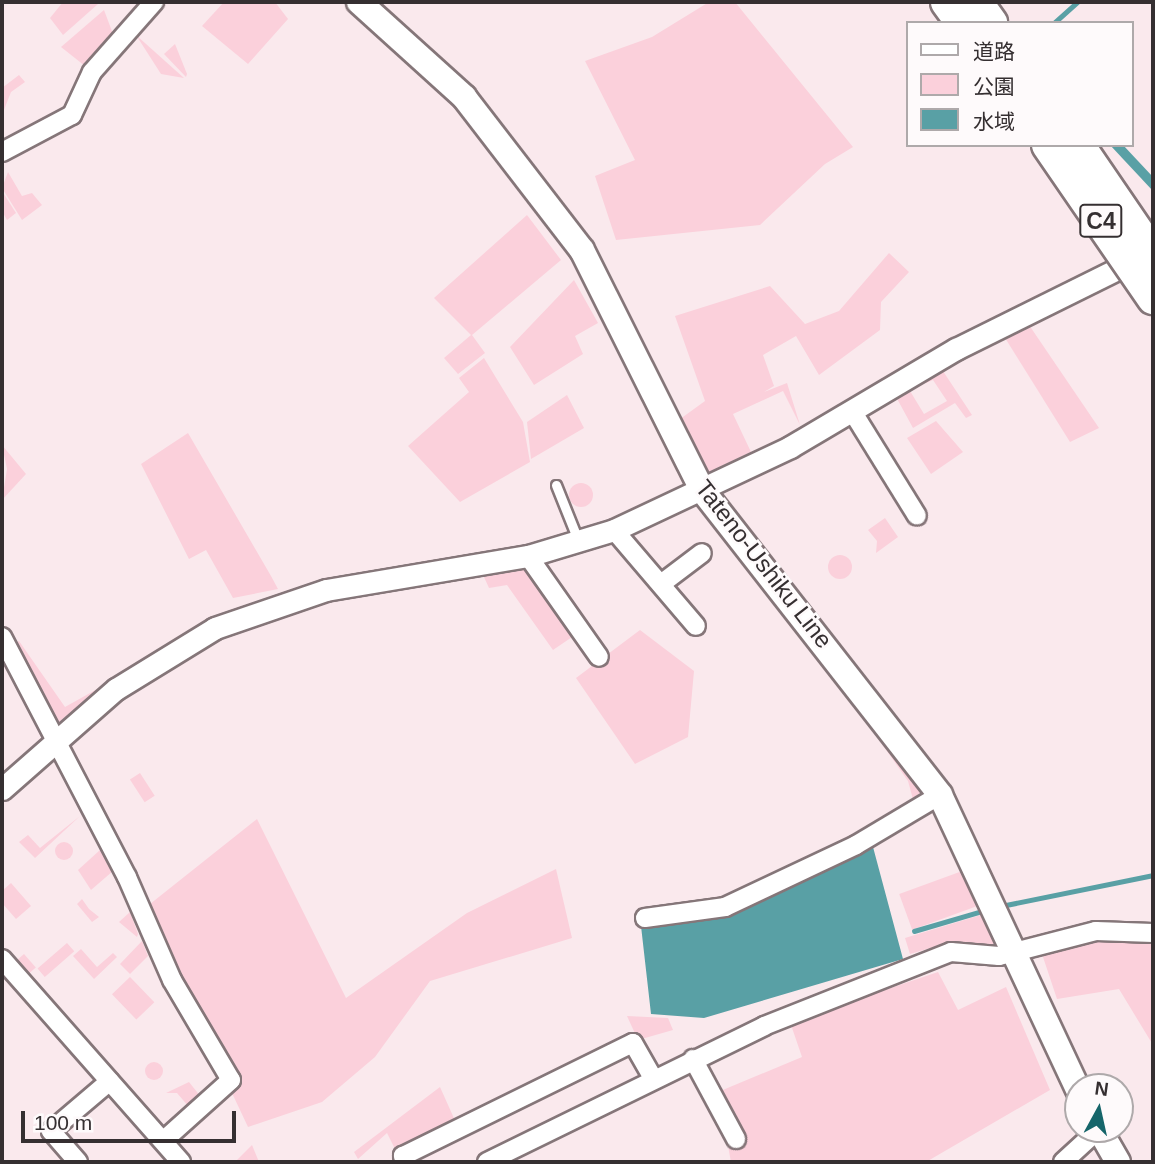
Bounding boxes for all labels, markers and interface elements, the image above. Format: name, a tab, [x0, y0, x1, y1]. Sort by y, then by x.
legend	[906, 21, 1134, 147]
text: 道路	[973, 40, 1015, 63]
text: 公園	[973, 75, 1015, 98]
text: 水域	[973, 110, 1015, 133]
road number: C4	[1078, 202, 1124, 241]
street label: Tateno-Ushiku Line	[689, 474, 839, 654]
north arrow	[1064, 1073, 1134, 1143]
text: N	[1093, 1077, 1110, 1100]
scale bar	[24, 1098, 240, 1142]
text: 100 m	[34, 1111, 92, 1134]

